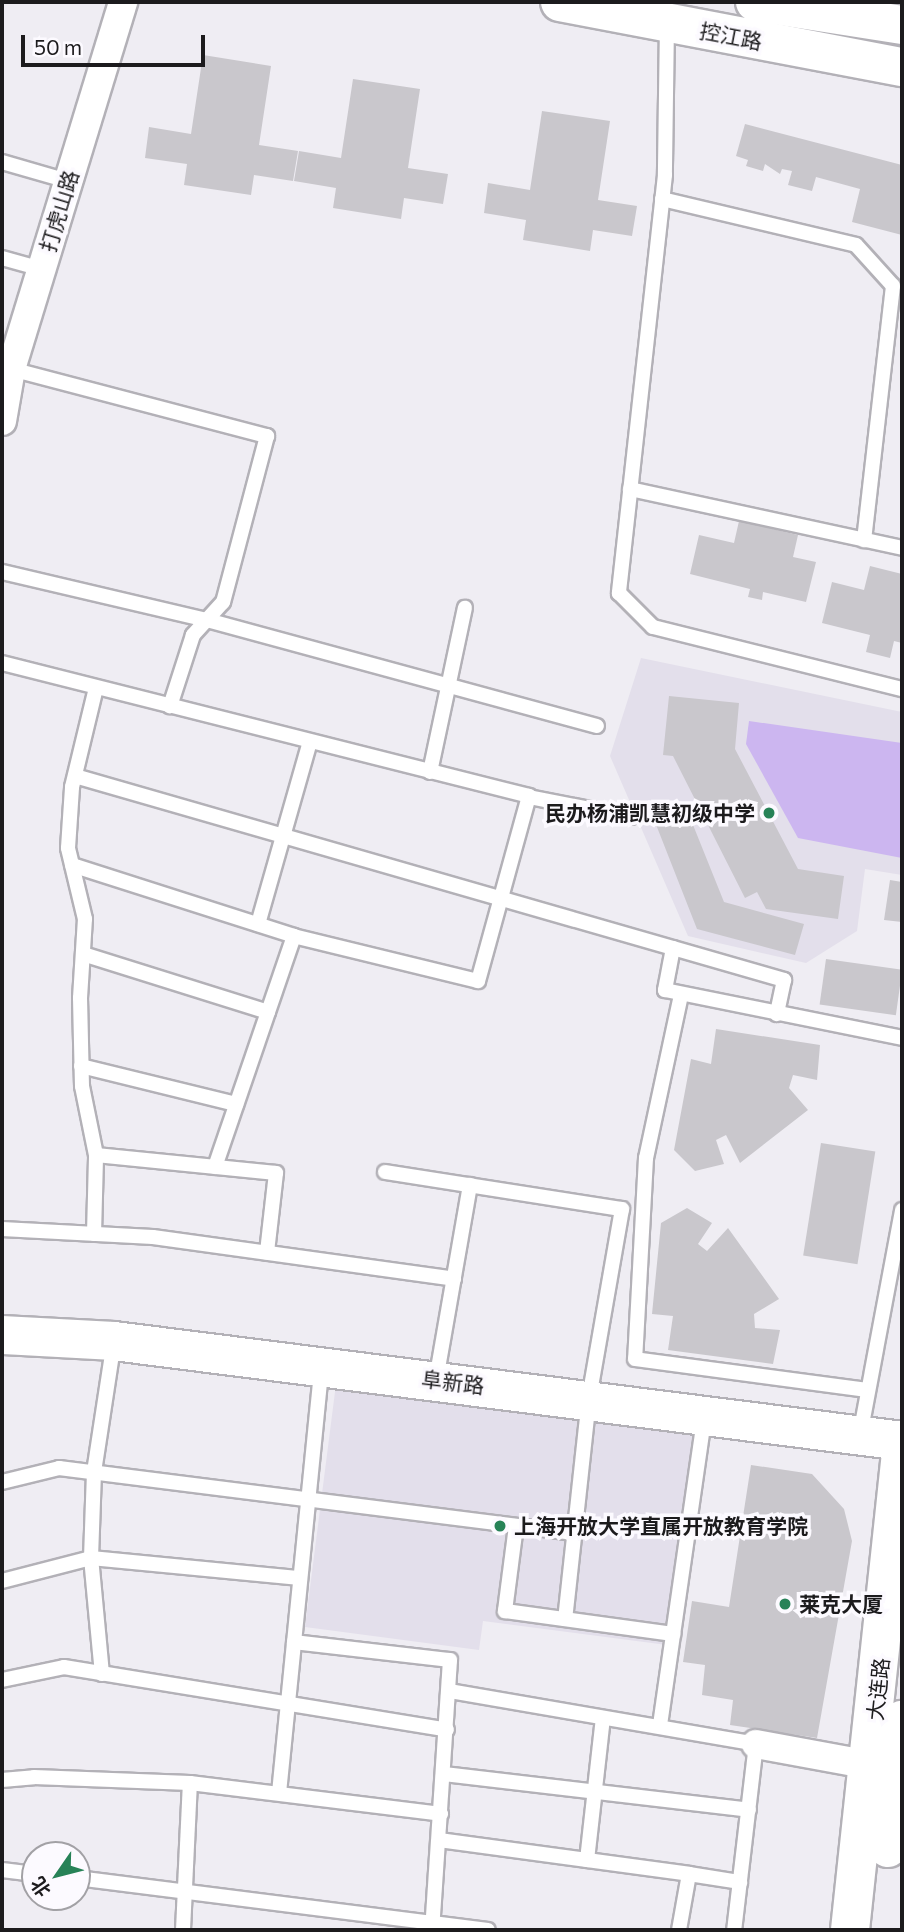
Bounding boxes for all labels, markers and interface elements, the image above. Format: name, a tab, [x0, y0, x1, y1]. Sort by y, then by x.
street label: 控江路	[698, 18, 764, 54]
scale bar	[24, 21, 208, 65]
text: 50 m	[34, 34, 82, 59]
street label: 打虎山路	[35, 167, 83, 255]
place label: 民办杨浦凯慧初级中学	[545, 800, 755, 826]
marker: 民办杨浦凯慧初级中学	[761, 805, 777, 821]
street label: 阜新路	[420, 1366, 486, 1398]
place label: 上海开放大学直属开放教育学院	[514, 1513, 808, 1539]
marker: 上海开放大学直属开放教育学院	[492, 1518, 508, 1534]
place label: 莱克大厦	[799, 1591, 883, 1617]
marker: 莱克大厦	[777, 1596, 793, 1612]
street label: 大连路	[862, 1656, 894, 1722]
north arrow	[21, 1841, 91, 1911]
text: 北	[25, 1873, 55, 1902]

